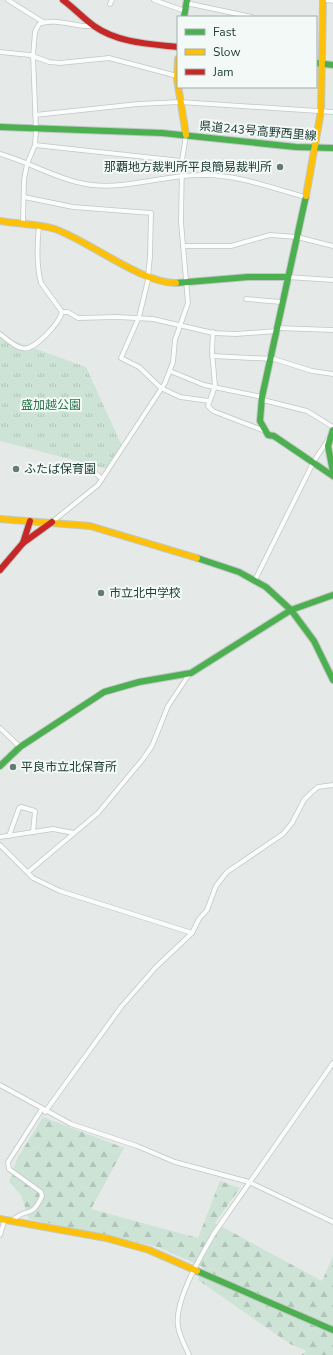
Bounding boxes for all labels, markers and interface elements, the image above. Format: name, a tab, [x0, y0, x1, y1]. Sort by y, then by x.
legend	[177, 16, 317, 88]
text: Fast	[213, 24, 236, 40]
text: Slow	[213, 44, 241, 60]
text: Jam	[212, 64, 234, 80]
street label: 県道243号高野西里線	[199, 118, 317, 144]
place label: 那覇地方裁判所平良簡易裁判所	[104, 159, 272, 175]
marker: 那覇地方裁判所平良簡易裁判所	[275, 162, 285, 172]
park label: 盛加越公園	[21, 397, 81, 413]
place label: ふたば保育園	[24, 461, 96, 477]
marker: ふたば保育園	[11, 464, 21, 474]
place label: 市立北中学校	[109, 585, 181, 601]
marker: 市立北中学校	[96, 588, 106, 598]
place label: 平良市立北保育所	[21, 759, 117, 775]
marker: 平良市立北保育所	[8, 762, 18, 772]

